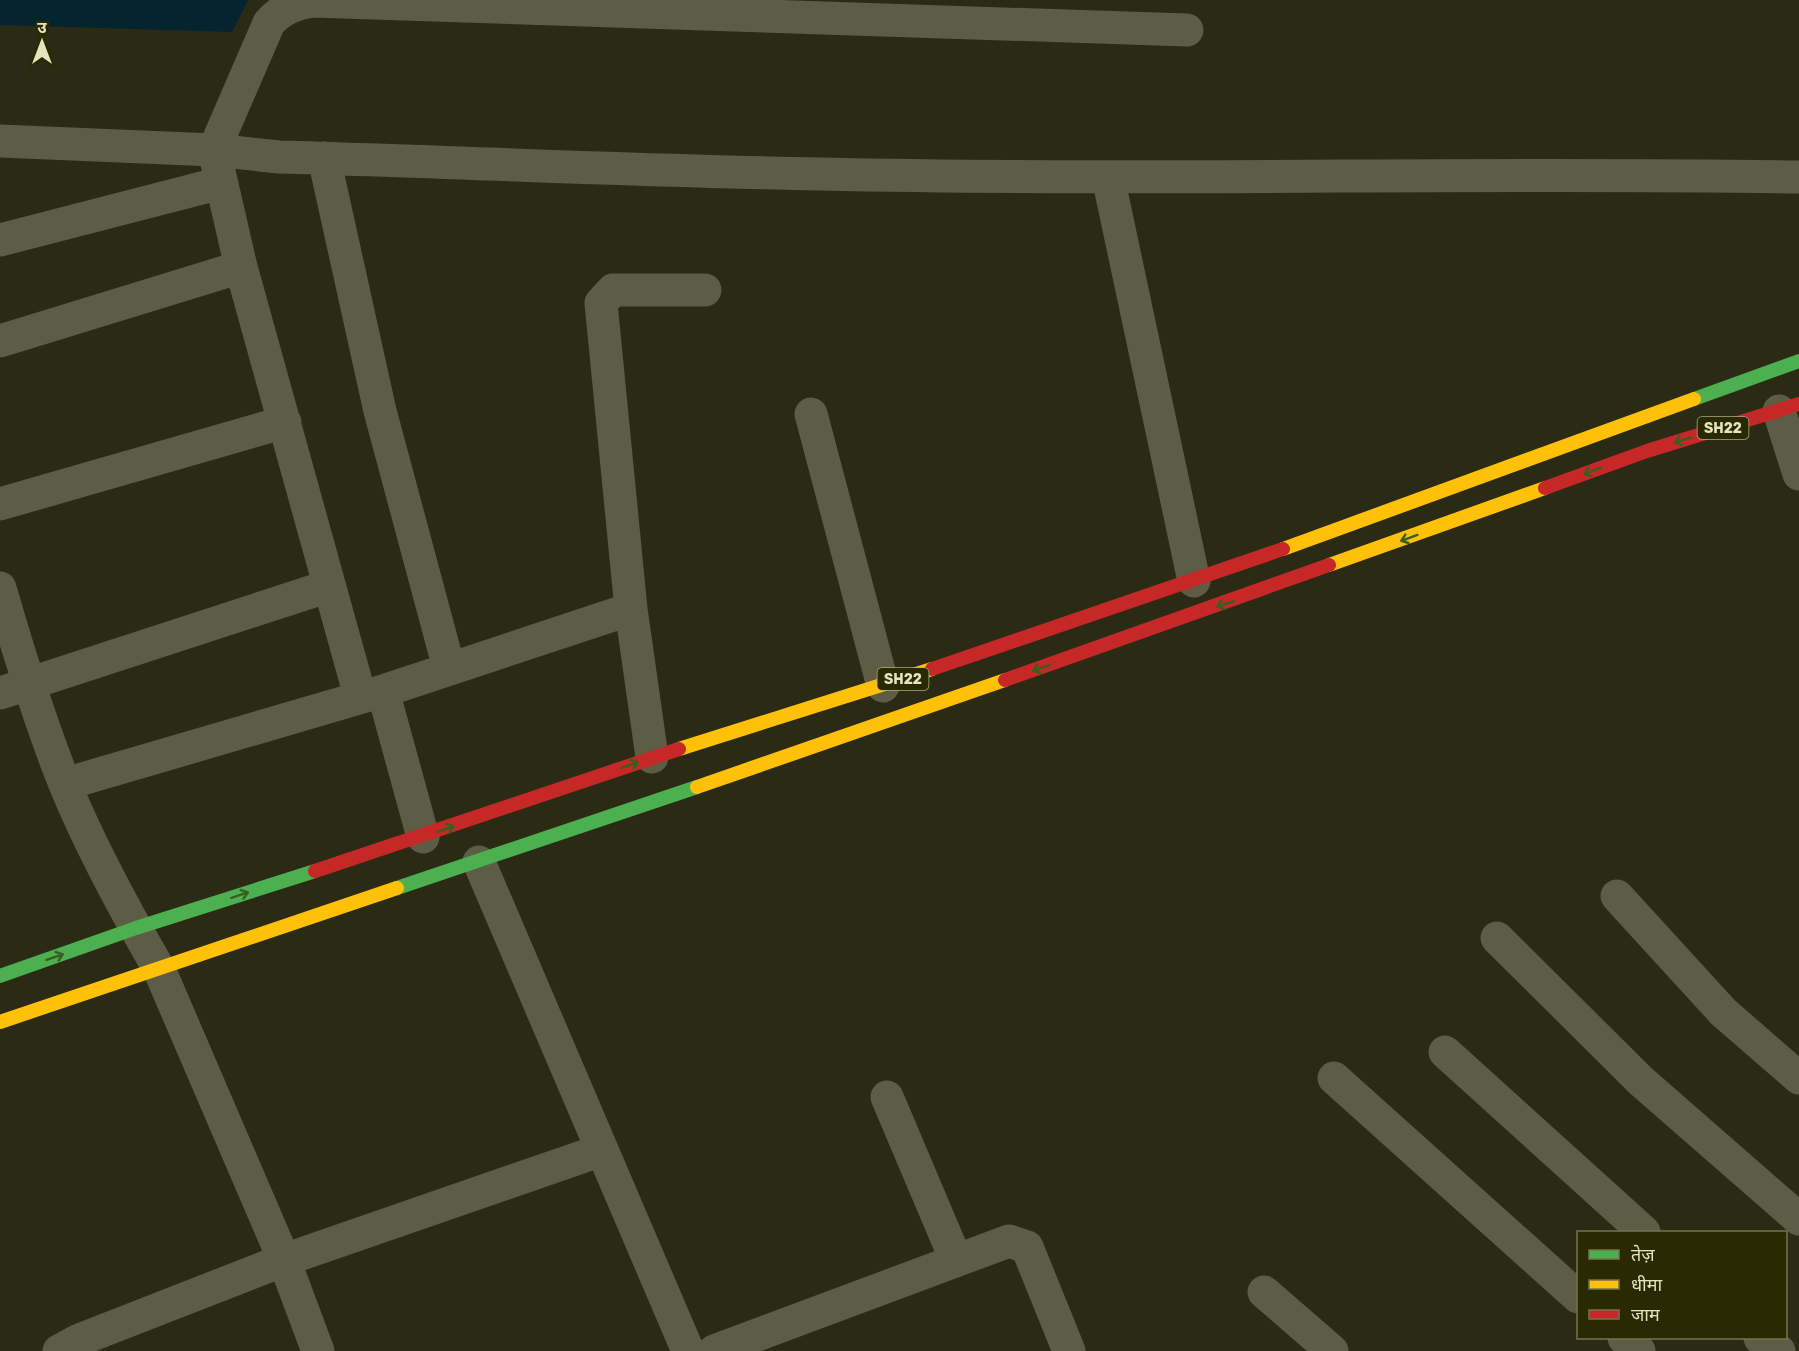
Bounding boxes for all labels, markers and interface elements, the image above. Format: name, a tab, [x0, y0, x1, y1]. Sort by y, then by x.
north arrow	[12, 12, 72, 72]
text: उ	[37, 18, 47, 37]
road number: SH22	[1698, 417, 1748, 439]
one-way arrow	[1674, 435, 1693, 446]
one-way arrow	[1583, 466, 1602, 477]
one-way arrow	[1400, 534, 1419, 545]
one-way arrow	[1216, 599, 1235, 610]
one-way arrow	[1032, 663, 1051, 674]
road number: SH22	[878, 668, 928, 690]
one-way arrow	[620, 759, 639, 770]
one-way arrow	[436, 823, 455, 834]
one-way arrow	[230, 889, 249, 900]
one-way arrow	[45, 950, 64, 961]
legend	[1577, 1231, 1787, 1339]
text: तेज़	[1631, 1244, 1655, 1266]
text: धीमा	[1631, 1274, 1662, 1296]
text: जाम	[1631, 1304, 1661, 1326]

